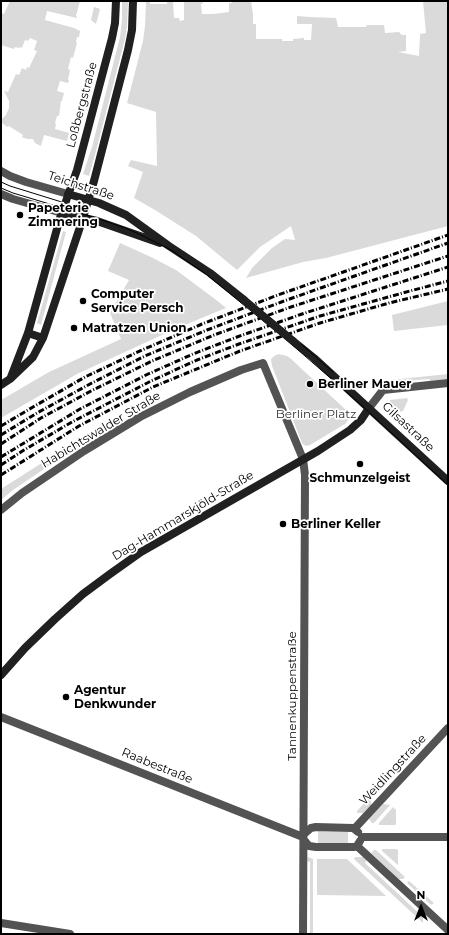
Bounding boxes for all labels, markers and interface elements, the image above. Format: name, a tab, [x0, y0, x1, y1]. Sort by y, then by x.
street label: Loßbergstraße	[64, 61, 100, 149]
street label: Teichstraße	[46, 169, 116, 203]
place label: Papeterie Zimmering	[28, 201, 98, 229]
marker: Papeterie Zimmering	[15, 210, 25, 220]
place label: Computer Service Persch	[91, 287, 183, 315]
marker: Computer Service Persch	[78, 296, 88, 306]
place label: Matratzen Union	[82, 321, 187, 335]
marker: Matratzen Union	[69, 323, 79, 333]
place label: Berliner Mauer	[318, 377, 411, 391]
marker: Berliner Mauer	[305, 379, 315, 389]
street label: Habichtswalder Straße	[39, 389, 163, 471]
street label: Gilsastraße	[379, 399, 437, 455]
park label: Berliner Platz	[276, 407, 356, 421]
marker: Schmunzelgeist	[355, 459, 365, 469]
street label: Dag-Hammarskjöld-Straße	[110, 468, 256, 564]
place label: Schmunzelgeist	[310, 471, 410, 485]
place label: Berliner Keller	[291, 517, 381, 531]
marker: Berliner Keller	[278, 519, 288, 529]
street label: Tannenkuppenstraße	[285, 631, 299, 761]
place label: Agentur Denkwunder	[74, 683, 156, 711]
marker: Agentur Denkwunder	[61, 692, 71, 702]
street label: Weidlingstraße	[357, 732, 429, 808]
street label: Raabestraße	[119, 745, 195, 787]
north arrow	[401, 887, 441, 927]
text: N	[417, 888, 425, 902]

